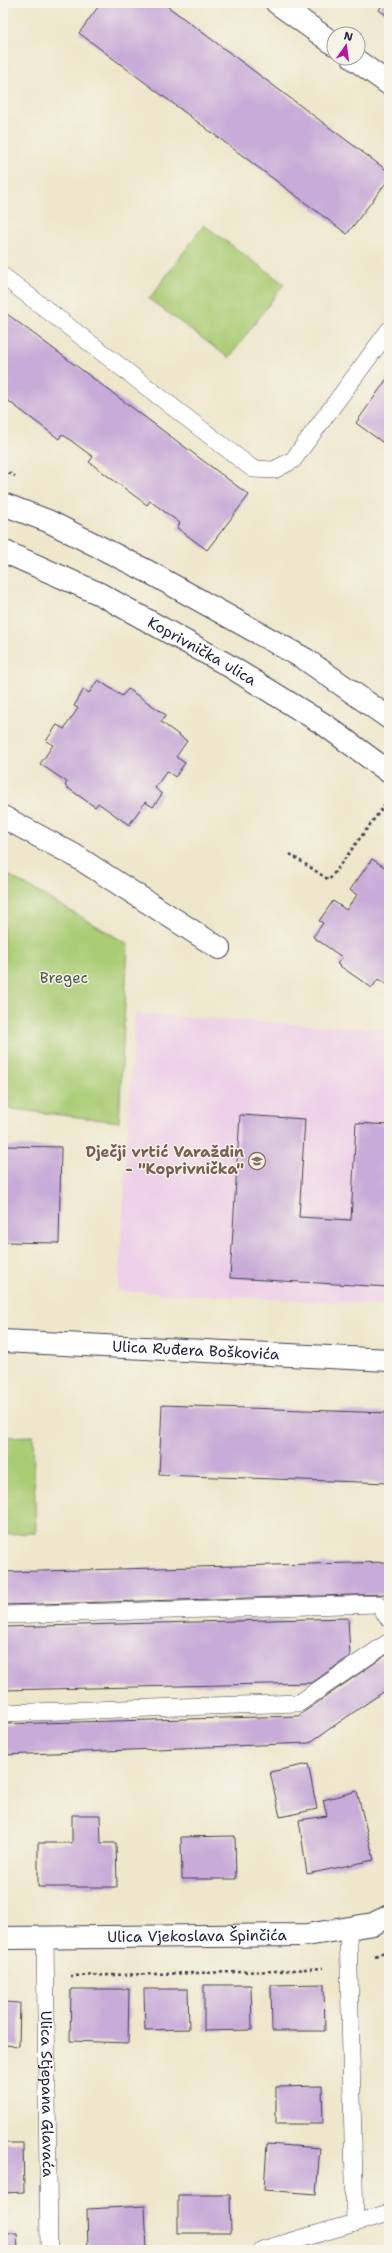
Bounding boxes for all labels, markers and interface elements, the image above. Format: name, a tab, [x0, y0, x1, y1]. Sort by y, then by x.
north arrow	[326, 26, 366, 66]
text: N	[342, 28, 355, 45]
street label: Koprivnička ulica	[144, 612, 261, 691]
park label: Bregec	[40, 968, 88, 988]
place label: Dječji vrtić Varaždin - "Koprivnička"	[85, 1142, 244, 1179]
school or university icon: Dječji vrtić Varaždin - "Koprivnička"	[247, 1151, 267, 1171]
street label: Ulica Ruđera Boškovića	[112, 1336, 280, 1365]
street label: Ulica Vjekoslava Špinčića	[107, 1925, 288, 1947]
street label: Ulica Stjepana Glavaća	[36, 2010, 58, 2178]

